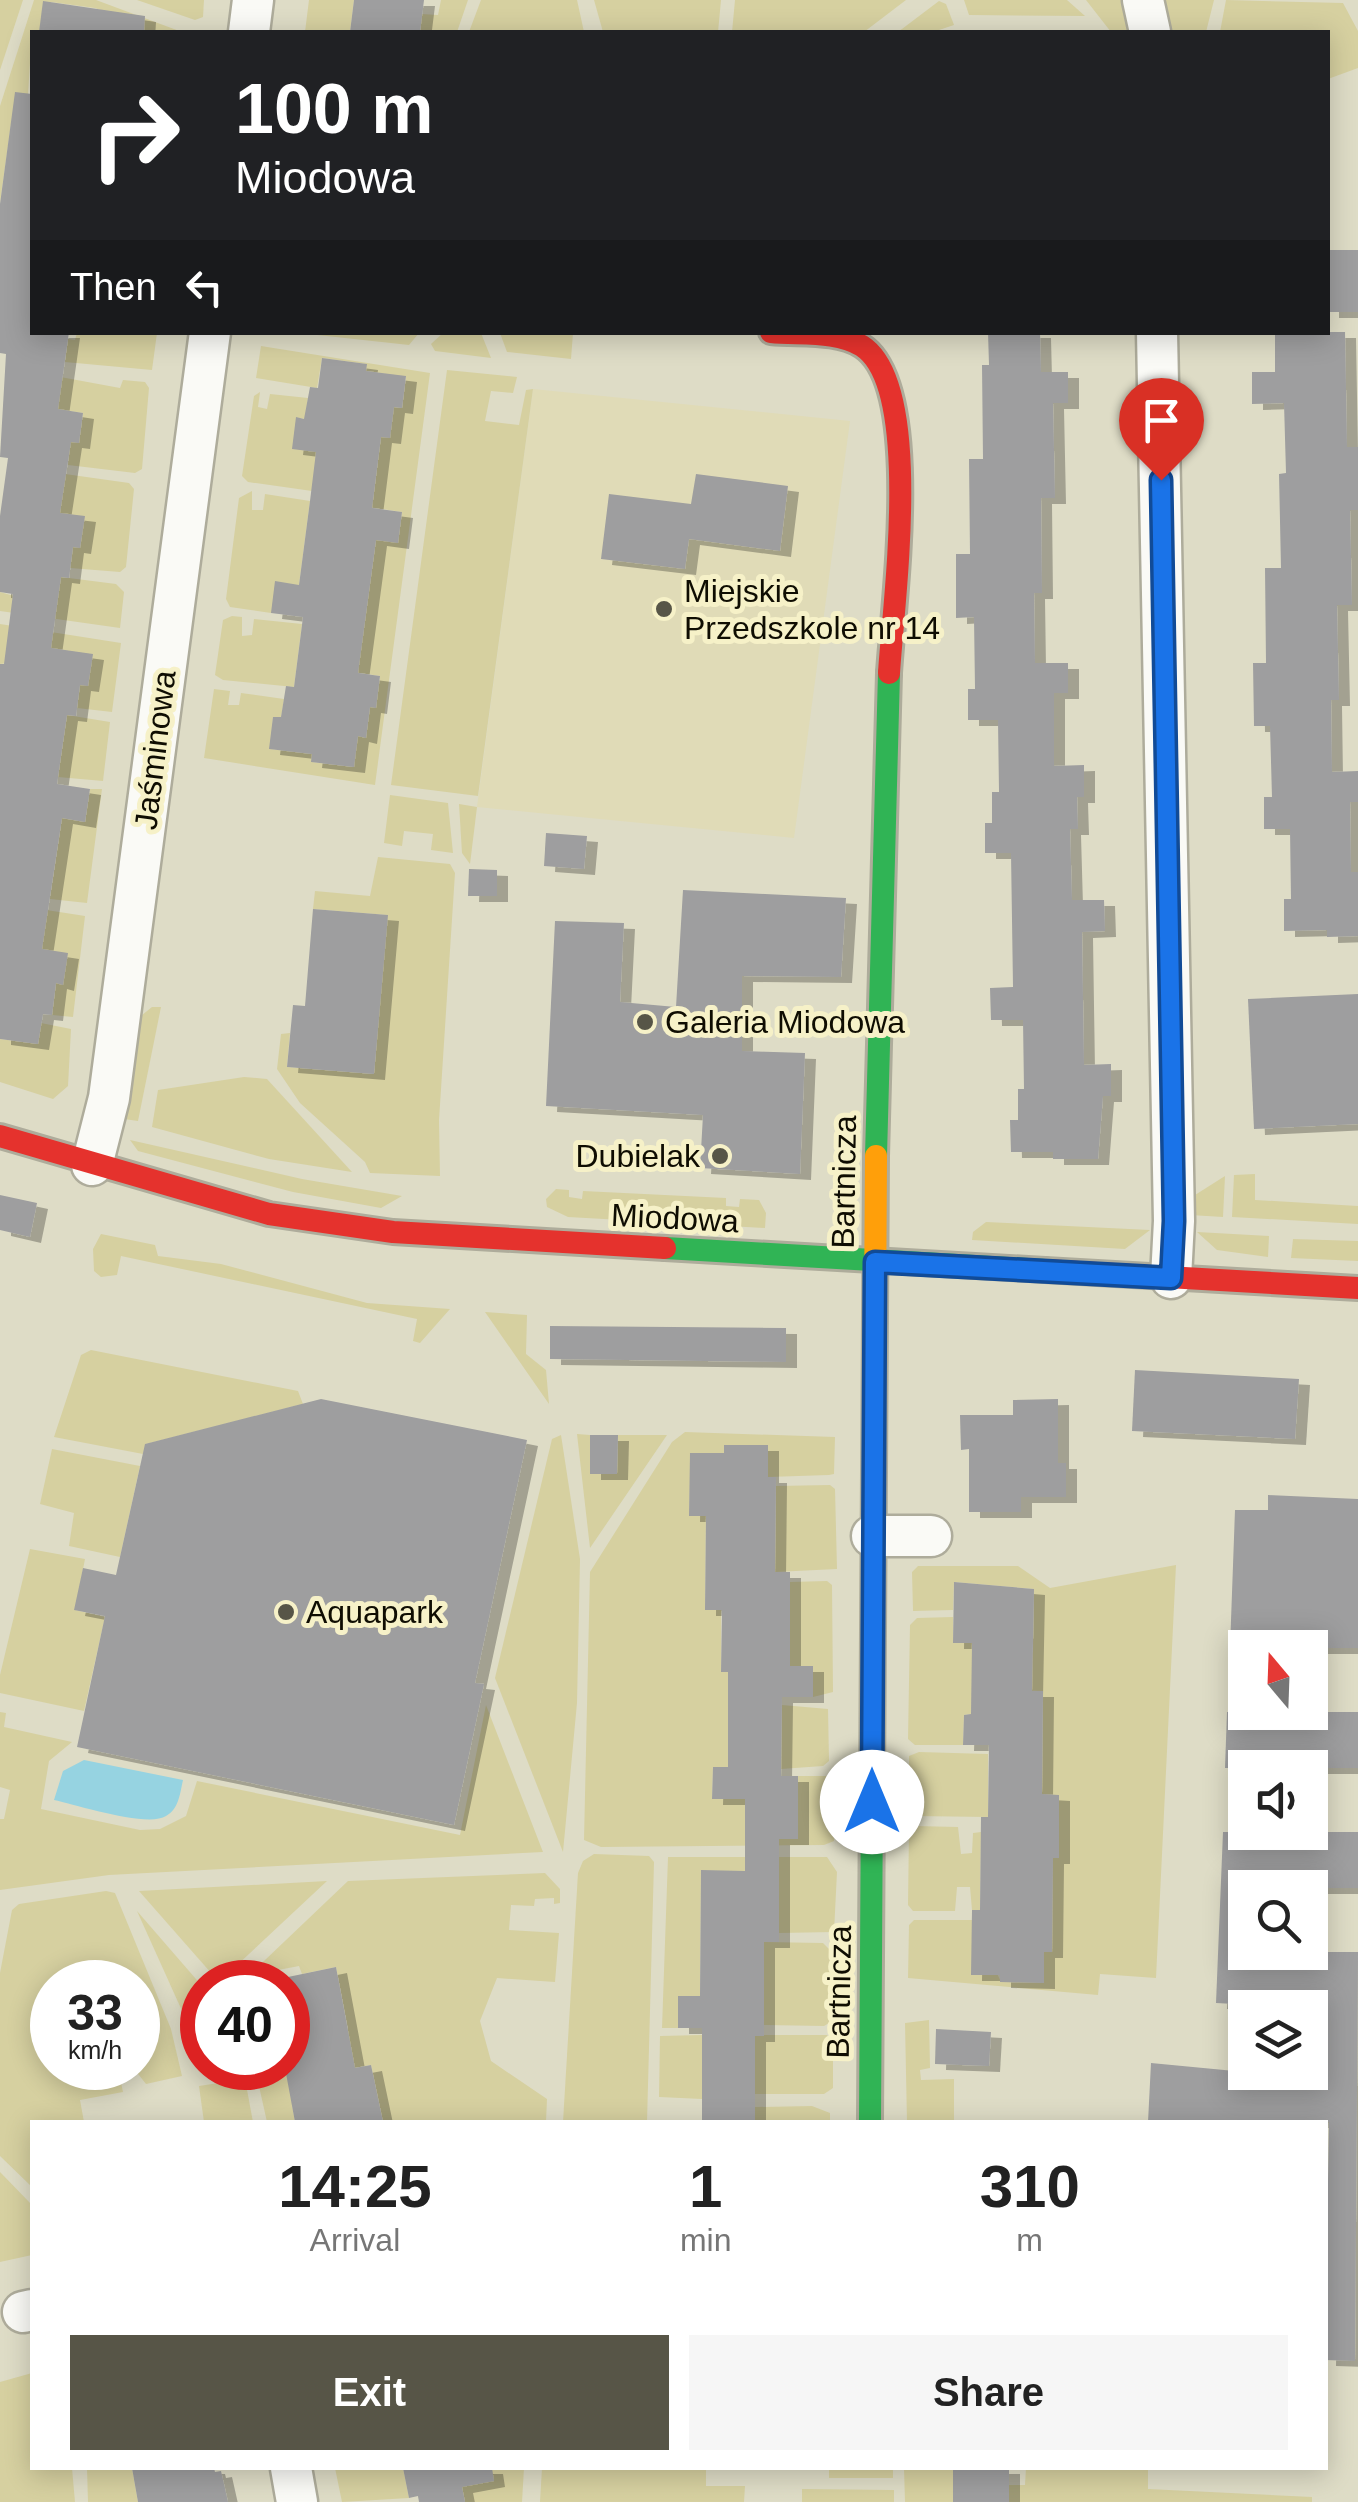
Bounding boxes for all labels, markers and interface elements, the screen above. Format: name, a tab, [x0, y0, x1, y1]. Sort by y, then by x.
icon: right	[70, 70, 200, 200]
text: 100 m	[235, 70, 433, 148]
text: Miodowa	[235, 152, 415, 203]
icon: left	[177, 260, 232, 315]
text: Then	[70, 266, 157, 308]
pin	[1119, 378, 1204, 481]
icon: arrive	[1134, 393, 1189, 448]
place label: Miejskie Przedszkole nr 14	[684, 573, 940, 646]
marker: Miejskie Przedszkole nr 14	[653, 598, 675, 620]
street label: Jaśminowa	[127, 668, 183, 832]
place label: Galeria Miodowa	[665, 1004, 905, 1040]
marker: Galeria Miodowa	[634, 1011, 656, 1033]
street label: Bartnicza	[825, 1115, 863, 1249]
place label: Dubielak	[575, 1138, 701, 1174]
marker: Dubielak	[709, 1145, 731, 1167]
street label: Miodowa	[610, 1197, 740, 1239]
place label: Aquapark	[306, 1594, 444, 1630]
marker: Aquapark	[275, 1601, 297, 1623]
north arrow	[1228, 1630, 1328, 1730]
map controls	[1228, 1630, 1328, 2090]
position arrow	[820, 1750, 924, 1854]
button: sound	[1228, 1750, 1328, 1850]
button: search	[1228, 1870, 1328, 1970]
street label: Bartnicza	[820, 1925, 858, 2059]
speed limit sign: 40	[180, 1960, 310, 2090]
text: 33	[67, 1985, 123, 2041]
button: layers	[1228, 1990, 1328, 2090]
text: km/h	[68, 2036, 122, 2064]
text: 14:25	[278, 2153, 432, 2220]
text: 1	[689, 2153, 722, 2220]
text: 310	[980, 2153, 1080, 2220]
text: Arrival	[310, 2222, 400, 2258]
text: min	[680, 2222, 731, 2258]
text: m	[1016, 2222, 1043, 2258]
button: Exit	[70, 2335, 669, 2450]
button: Share	[689, 2335, 1288, 2450]

